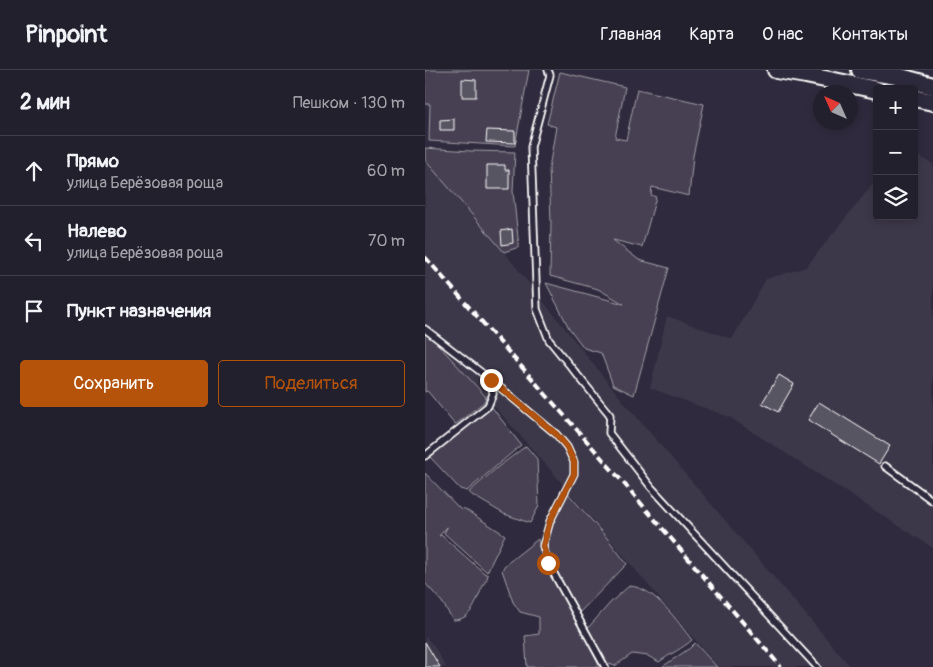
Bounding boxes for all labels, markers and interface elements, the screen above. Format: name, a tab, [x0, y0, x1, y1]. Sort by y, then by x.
text: Pinpoint	[25, 20, 107, 49]
text: Главная	[600, 23, 661, 46]
text: Карта	[689, 23, 734, 46]
text: О нас	[762, 23, 804, 46]
text: Контакты	[832, 23, 908, 46]
north arrow	[813, 85, 858, 130]
map controls	[873, 85, 918, 220]
button: +	[873, 85, 918, 130]
text: 2 мин	[20, 89, 70, 116]
text: Пешком · 130 m	[293, 93, 405, 113]
button: −	[873, 130, 918, 175]
text: Прямо	[67, 149, 119, 173]
icon: ahead	[20, 157, 48, 185]
text: 60 m	[367, 161, 405, 181]
text: улица Берёзовая роща	[67, 173, 223, 193]
button: layers	[873, 175, 918, 220]
text: Налево	[67, 219, 127, 243]
icon: left	[20, 227, 48, 255]
text: 70 m	[368, 231, 405, 251]
text: улица Берёзовая роща	[67, 243, 223, 263]
icon: arrive	[20, 297, 48, 325]
text: Пункт назначения	[67, 299, 211, 323]
button: Сохранить	[20, 360, 208, 407]
button: Поделиться	[218, 360, 405, 407]
route end	[480, 369, 503, 392]
route start	[537, 552, 560, 575]

